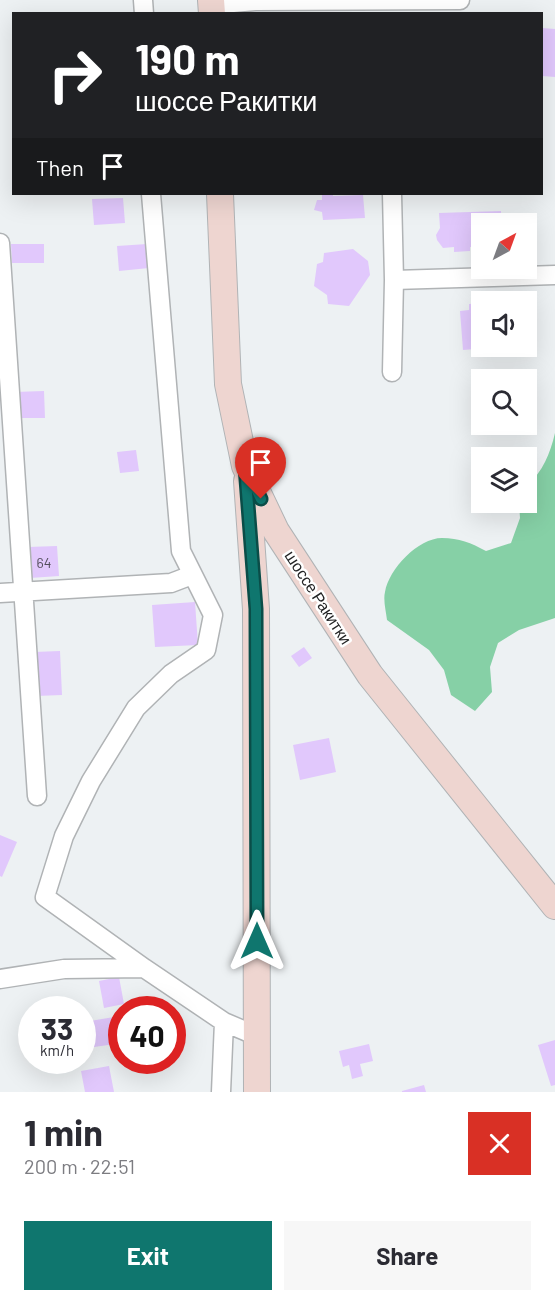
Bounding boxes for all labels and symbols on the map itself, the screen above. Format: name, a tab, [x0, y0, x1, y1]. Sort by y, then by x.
north arrow	[471, 213, 537, 279]
pin	[235, 437, 286, 499]
street label: шоссе Ракитки	[282, 547, 356, 647]
house number: 64	[37, 554, 51, 571]
position arrow	[225, 909, 289, 973]
speed limit sign: 40	[108, 996, 186, 1074]

